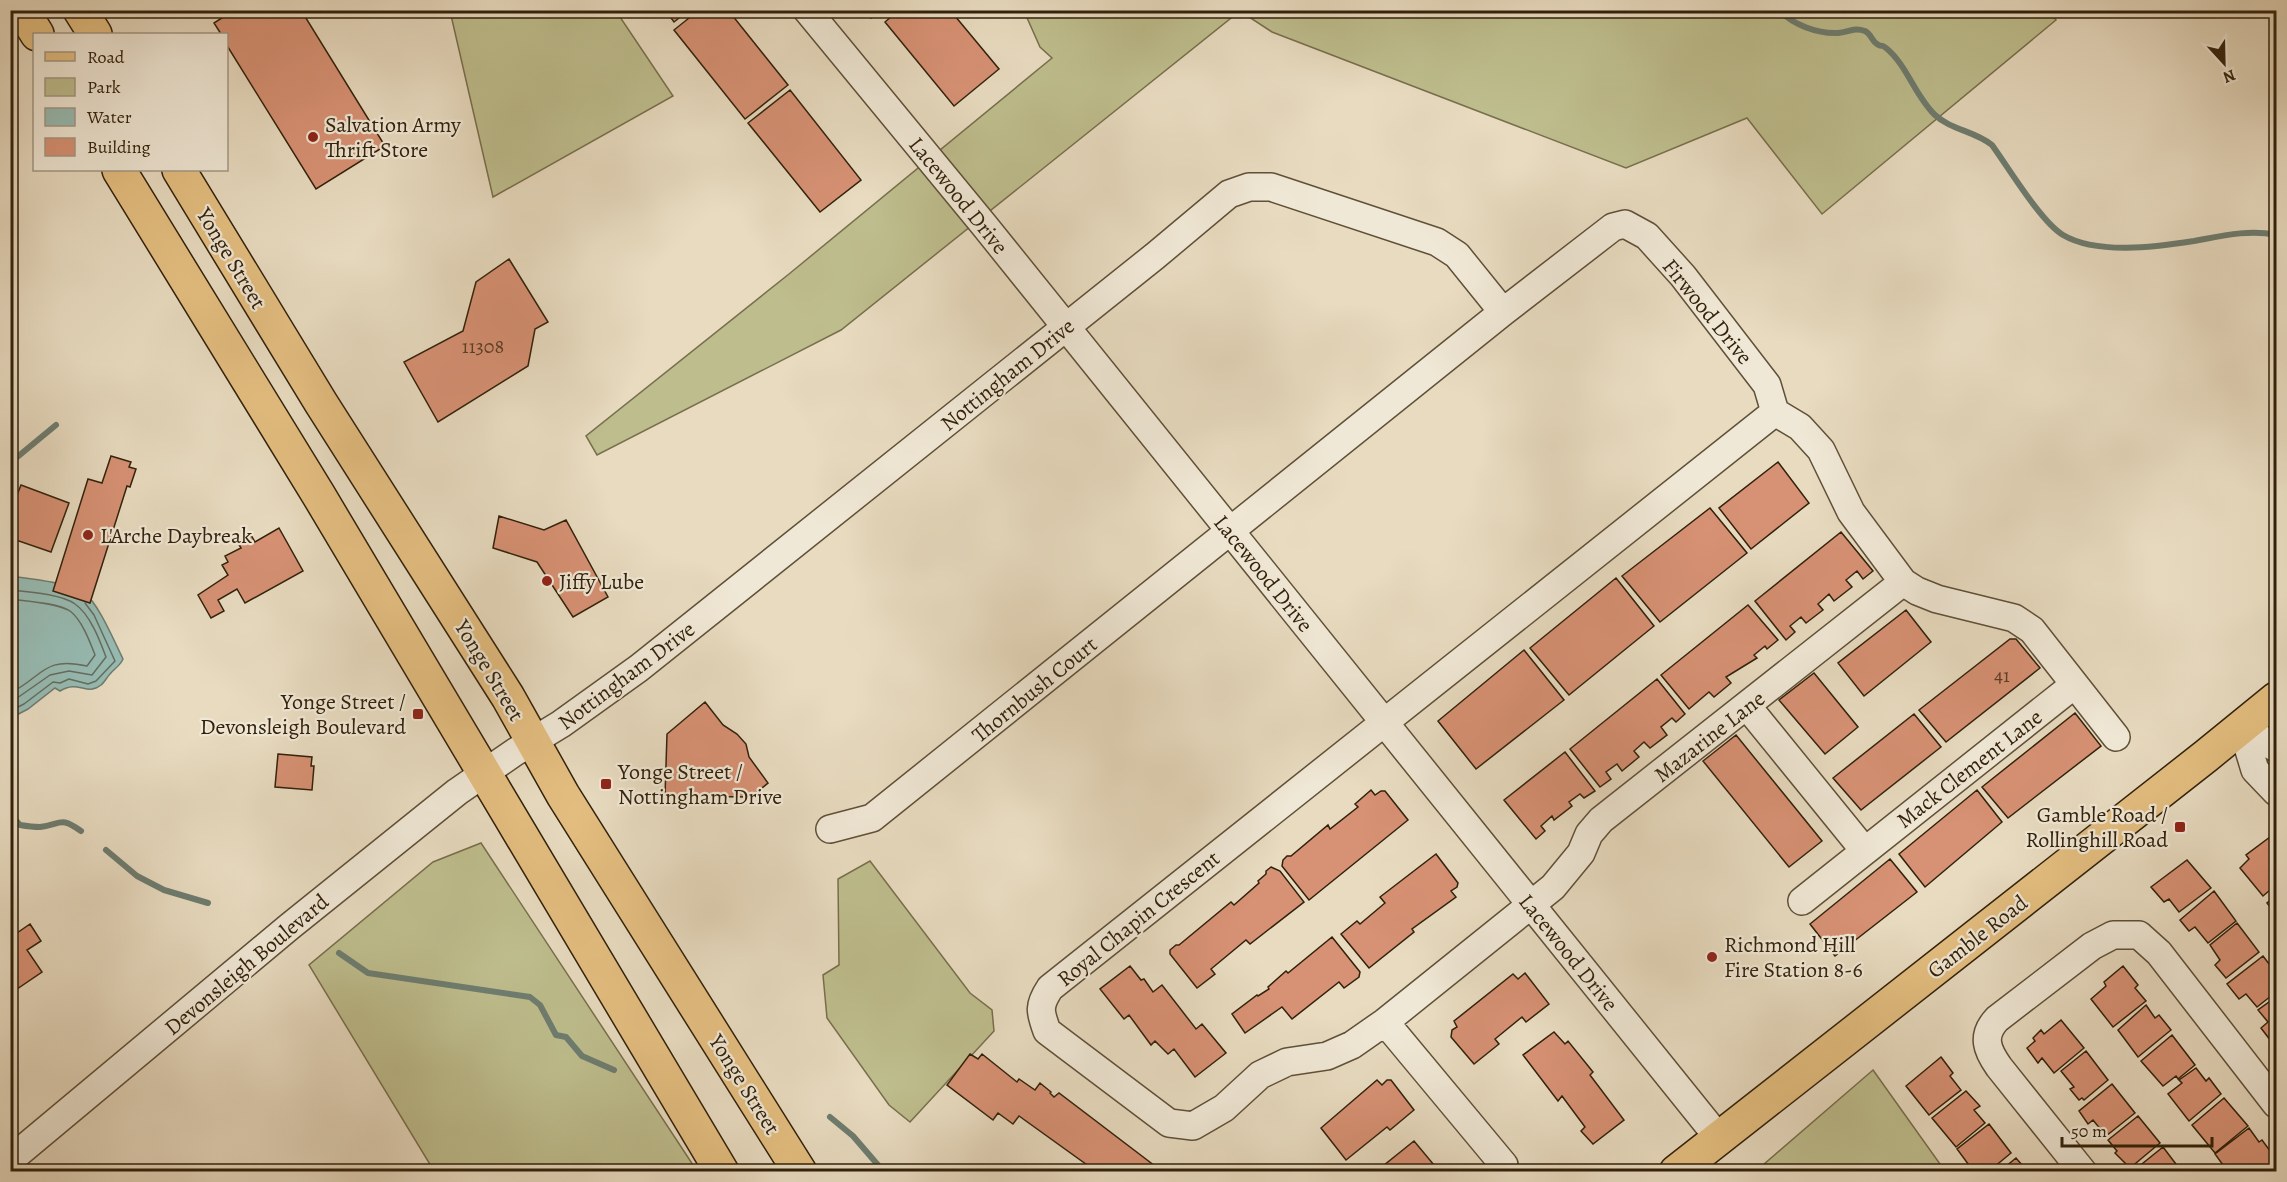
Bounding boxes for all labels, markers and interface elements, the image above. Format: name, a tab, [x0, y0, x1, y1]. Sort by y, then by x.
legend	[33, 33, 228, 171]
north arrow	[2194, 33, 2254, 93]
text: Road	[87, 45, 125, 69]
text: N	[2219, 64, 2239, 88]
text: Park	[87, 75, 121, 99]
text: Water	[86, 105, 132, 129]
place label: Salvation Army Thrift Store	[325, 110, 461, 165]
marker: Salvation Army Thrift Store	[306, 130, 320, 144]
street label: Lacewood Drive	[902, 131, 1015, 261]
text: Building	[87, 135, 151, 159]
street label: Yonge Street	[189, 201, 273, 315]
street label: Firwood Drive	[1655, 252, 1759, 371]
street label: Nottingham Drive	[934, 311, 1081, 438]
house number: 11308	[462, 333, 504, 360]
street label: Lacewood Drive	[1207, 509, 1320, 639]
place label: L'Arche Daybreak	[100, 521, 252, 551]
marker: L'Arche Daybreak	[81, 528, 95, 542]
place label: Jiffy Lube	[559, 567, 644, 597]
marker: Jiffy Lube	[540, 574, 554, 588]
street label: Yonge Street	[447, 613, 531, 727]
street label: Nottingham Drive	[552, 614, 701, 737]
street label: Thornbush Court	[966, 630, 1104, 750]
house number: 41	[1994, 662, 2010, 689]
street label: Mazarine Lane	[1648, 684, 1771, 790]
place label: Yonge Street / Devonsleigh Boulevard	[200, 687, 406, 742]
street label: Mack Clement Lane	[1890, 702, 2049, 835]
marker: Yonge Street / Devonsleigh Boulevard	[411, 707, 425, 721]
place label: Yonge Street / Nottingham Drive	[617, 757, 782, 812]
marker: Yonge Street / Nottingham Drive	[599, 777, 613, 791]
place label: Gamble Road / Rollinghill Road	[2025, 800, 2168, 855]
marker: Gamble Road / Rollinghill Road	[2173, 820, 2187, 834]
street label: Royal Chapin Crescent	[1051, 844, 1226, 994]
street label: Devonsleigh Boulevard	[158, 887, 335, 1042]
street label: Lacewood Drive	[1512, 888, 1625, 1018]
street label: Gamble Road	[1921, 888, 2034, 985]
place label: Richmond Hill Fire Station 8-6	[1724, 930, 1863, 985]
marker: Richmond Hill Fire Station 8-6	[1705, 950, 1719, 964]
street label: Yonge Street	[701, 1028, 787, 1141]
scale bar	[2062, 1110, 2212, 1148]
text: 50 m	[2071, 1119, 2107, 1143]

